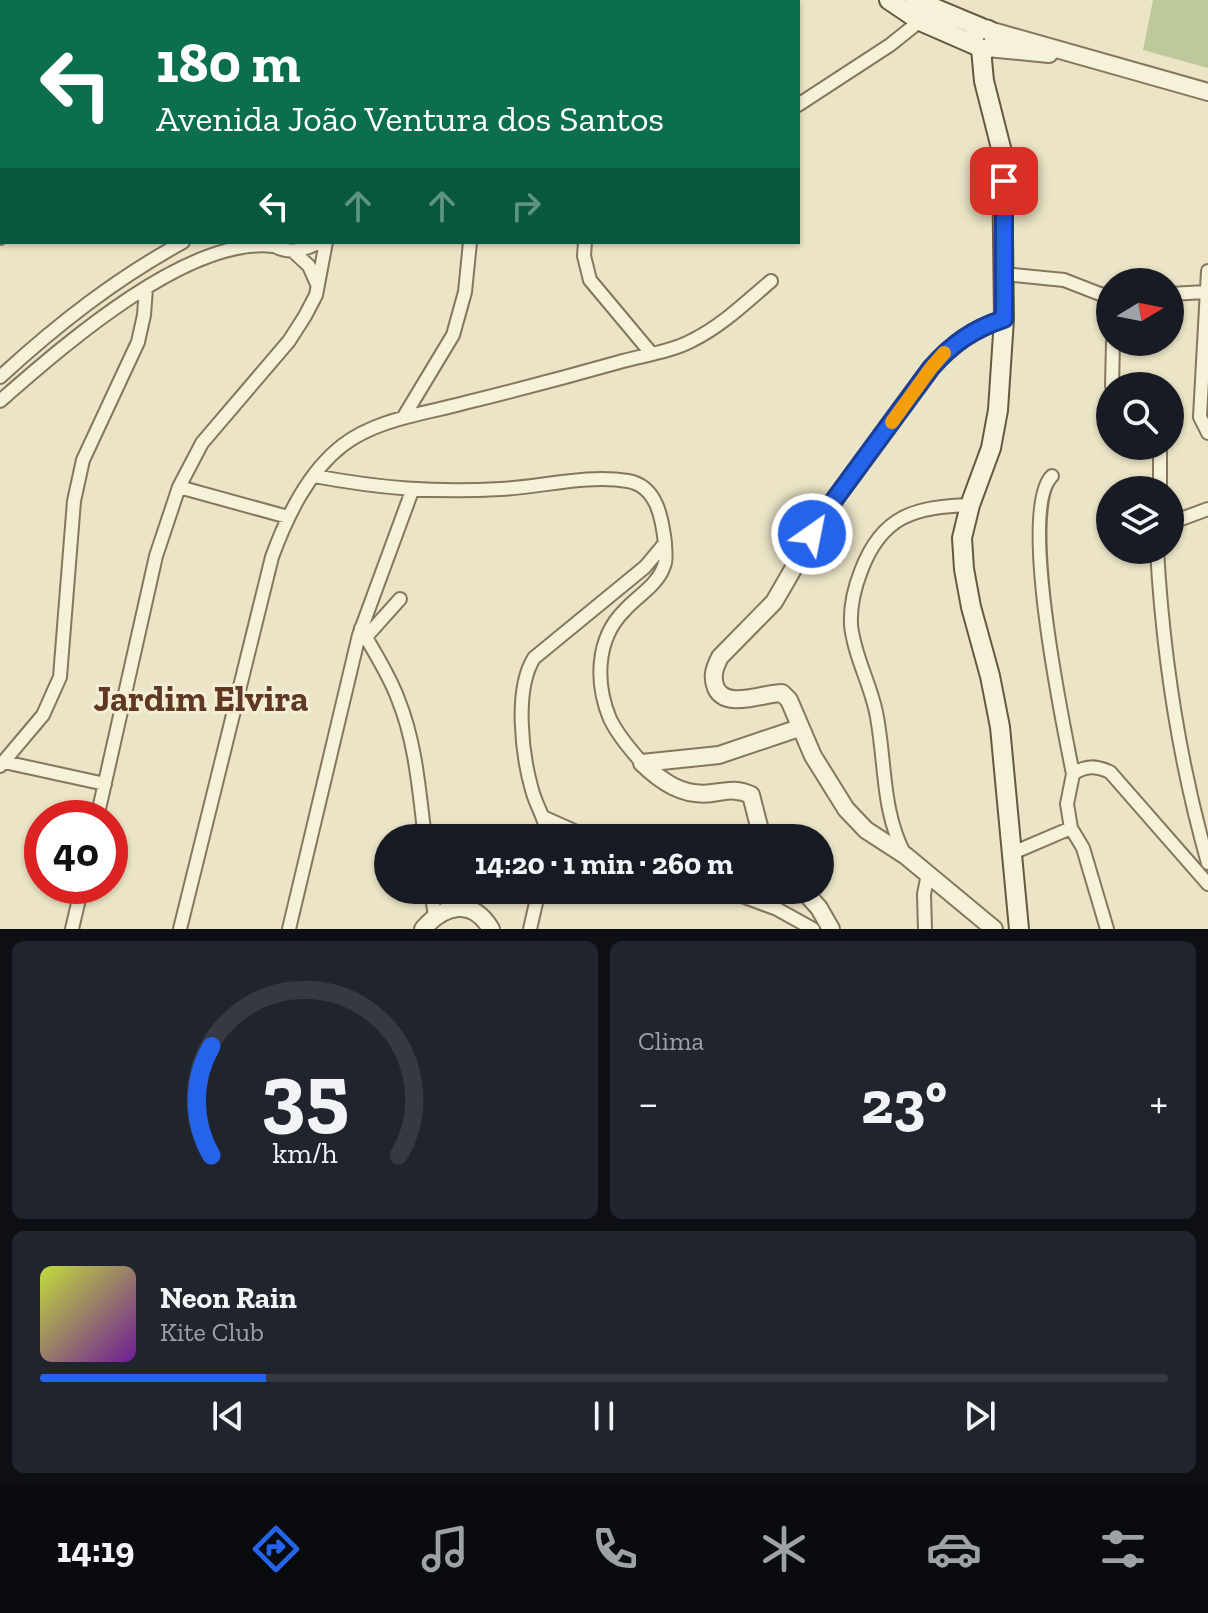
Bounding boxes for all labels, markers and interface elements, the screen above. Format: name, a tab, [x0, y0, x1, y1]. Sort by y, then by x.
text: 180 m	[156, 29, 301, 96]
icon: left	[24, 32, 128, 136]
text: Avenida João Ventura dos Santos	[156, 97, 664, 140]
pin	[970, 147, 1038, 215]
icon: arrive	[982, 159, 1026, 203]
icon: left	[252, 184, 296, 228]
icon: ahead	[336, 184, 380, 228]
icon: ahead	[420, 184, 464, 228]
icon: right	[504, 184, 548, 228]
north arrow	[1096, 268, 1184, 356]
map controls	[1096, 268, 1184, 564]
button: search	[1096, 372, 1184, 460]
button: layers	[1096, 476, 1184, 564]
position arrow	[770, 492, 854, 576]
district label: Jardim Elvira	[93, 677, 309, 720]
speed limit sign: 40	[24, 800, 128, 904]
text: 14:20 · 1 min · 260 m	[475, 846, 733, 882]
text: Clima	[638, 1025, 704, 1057]
text: 35	[261, 1043, 349, 1143]
text: 23°	[861, 1066, 947, 1138]
text: −	[638, 1076, 659, 1129]
text: +	[1149, 1076, 1168, 1129]
text: km/h	[272, 1136, 338, 1170]
text: Neon Rain	[160, 1280, 297, 1316]
text: Kite Club	[160, 1316, 264, 1348]
icon: previous	[206, 1394, 250, 1438]
icon: pause	[582, 1394, 626, 1438]
icon: next	[958, 1394, 1002, 1438]
icon: directions	[248, 1521, 304, 1577]
icon: music	[417, 1521, 473, 1577]
icon: phone	[587, 1521, 643, 1577]
icon: climate	[756, 1521, 812, 1577]
icon: car	[926, 1521, 982, 1577]
icon: filters	[1095, 1521, 1151, 1577]
text: 14:19	[57, 1528, 135, 1571]

